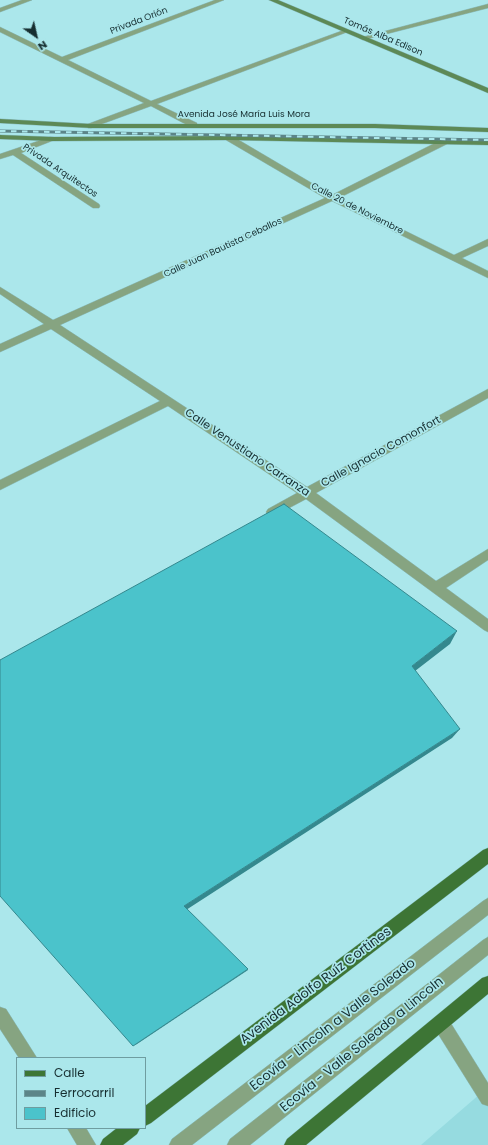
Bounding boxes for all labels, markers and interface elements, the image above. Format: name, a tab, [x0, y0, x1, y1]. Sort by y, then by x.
street label: Privada Orión	[109, 5, 169, 37]
street label: Tomás Alba Edison	[342, 15, 424, 59]
north arrow	[16, 16, 56, 56]
text: N	[35, 37, 51, 55]
street label: Avenida José María Luis Mora	[178, 110, 310, 120]
street label: Privada Arquitectos	[20, 142, 100, 200]
street label: Calle 20 de Noviembre	[309, 181, 405, 237]
street label: Calle Juan Bautista Ceballos	[162, 216, 284, 280]
street label: Calle Venustiano Carranza	[182, 406, 312, 500]
street label: Calle Ignacio Comonfort	[319, 414, 443, 490]
street label: Avenida Adolfo Ruíz Cortines	[237, 924, 395, 1048]
street label: Ecovía - Lincoln a Valle Soleado	[247, 956, 419, 1094]
street label: Ecovía - Valle Soleado a Lincoln	[277, 974, 447, 1116]
legend	[16, 1057, 146, 1129]
text: Calle	[54, 1064, 85, 1081]
text: Ferrocarril	[54, 1084, 114, 1101]
text: Edificio	[54, 1104, 96, 1121]

